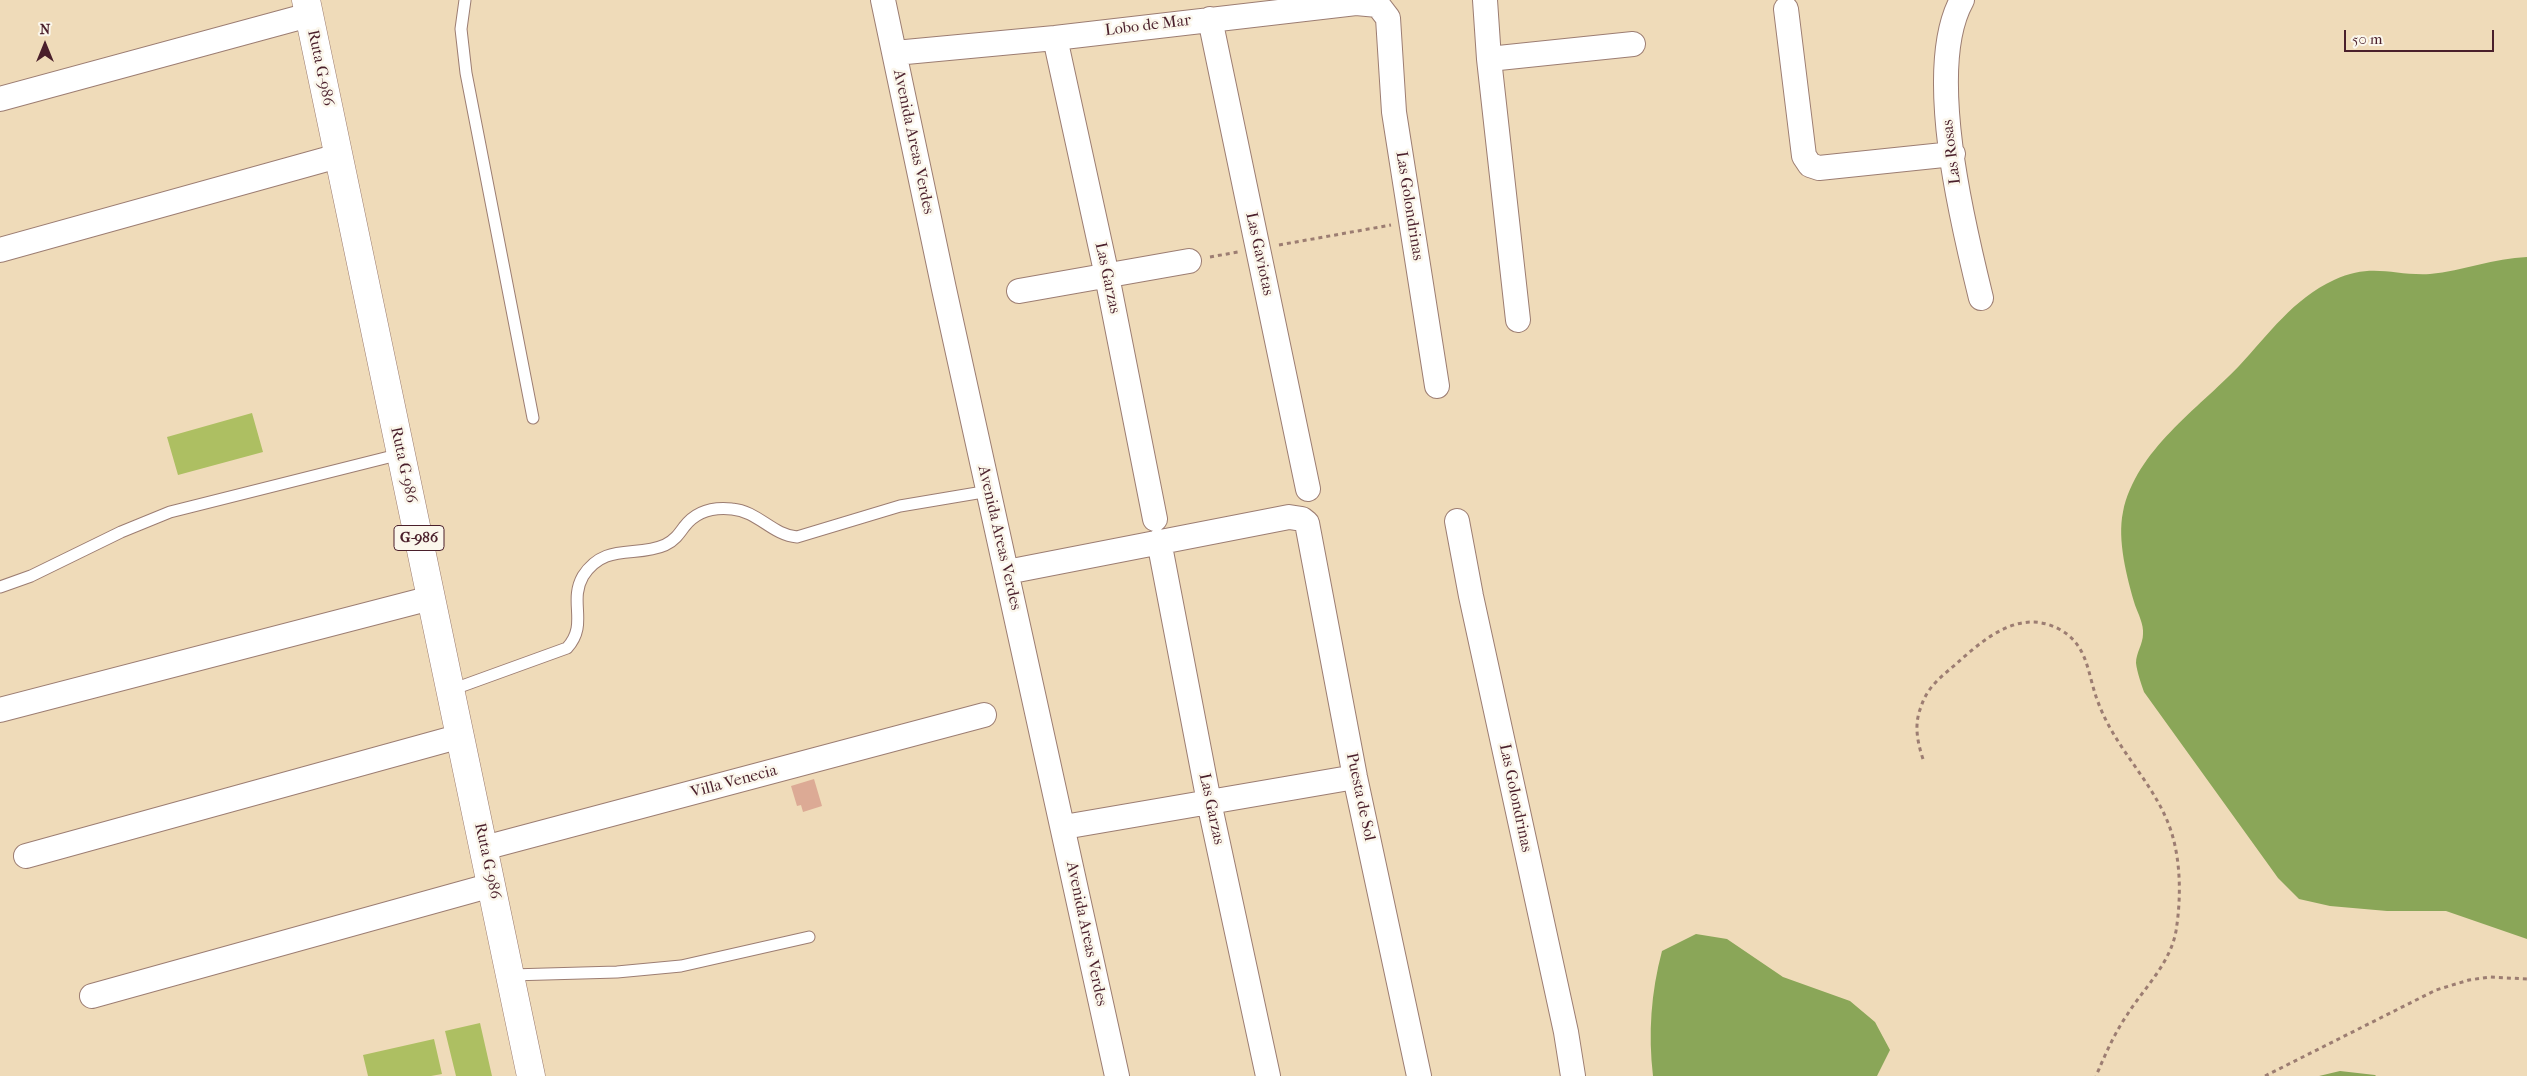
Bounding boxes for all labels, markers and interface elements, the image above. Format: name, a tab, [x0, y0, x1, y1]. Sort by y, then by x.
street label: Lobo de Mar	[1104, 11, 1192, 41]
north arrow	[20, 20, 70, 70]
scale bar	[2347, 20, 2497, 52]
text: N	[40, 21, 50, 38]
street label: Ruta G-986	[303, 28, 337, 108]
text: 50 m	[2352, 30, 2382, 48]
street label: Avenida Areas Verdes	[888, 68, 938, 216]
street label: Las Rosas	[1939, 118, 1965, 186]
street label: Las Golondrinas	[1391, 150, 1427, 262]
street label: Las Gaviotas	[1241, 211, 1277, 297]
street label: Las Garzas	[1090, 241, 1124, 315]
street label: Ruta G-986	[386, 425, 420, 505]
street label: Avenida Areas Verdes	[973, 464, 1025, 612]
road number: G-986	[394, 526, 444, 550]
street label: Las Golondrinas	[1494, 742, 1536, 854]
street label: Puesta de Sol	[1341, 751, 1379, 843]
street label: Villa Venecia	[689, 761, 779, 803]
street label: Las Garzas	[1194, 772, 1228, 846]
street label: Ruta G-986	[470, 821, 504, 901]
street label: Avenida Areas Verdes	[1061, 860, 1111, 1008]

